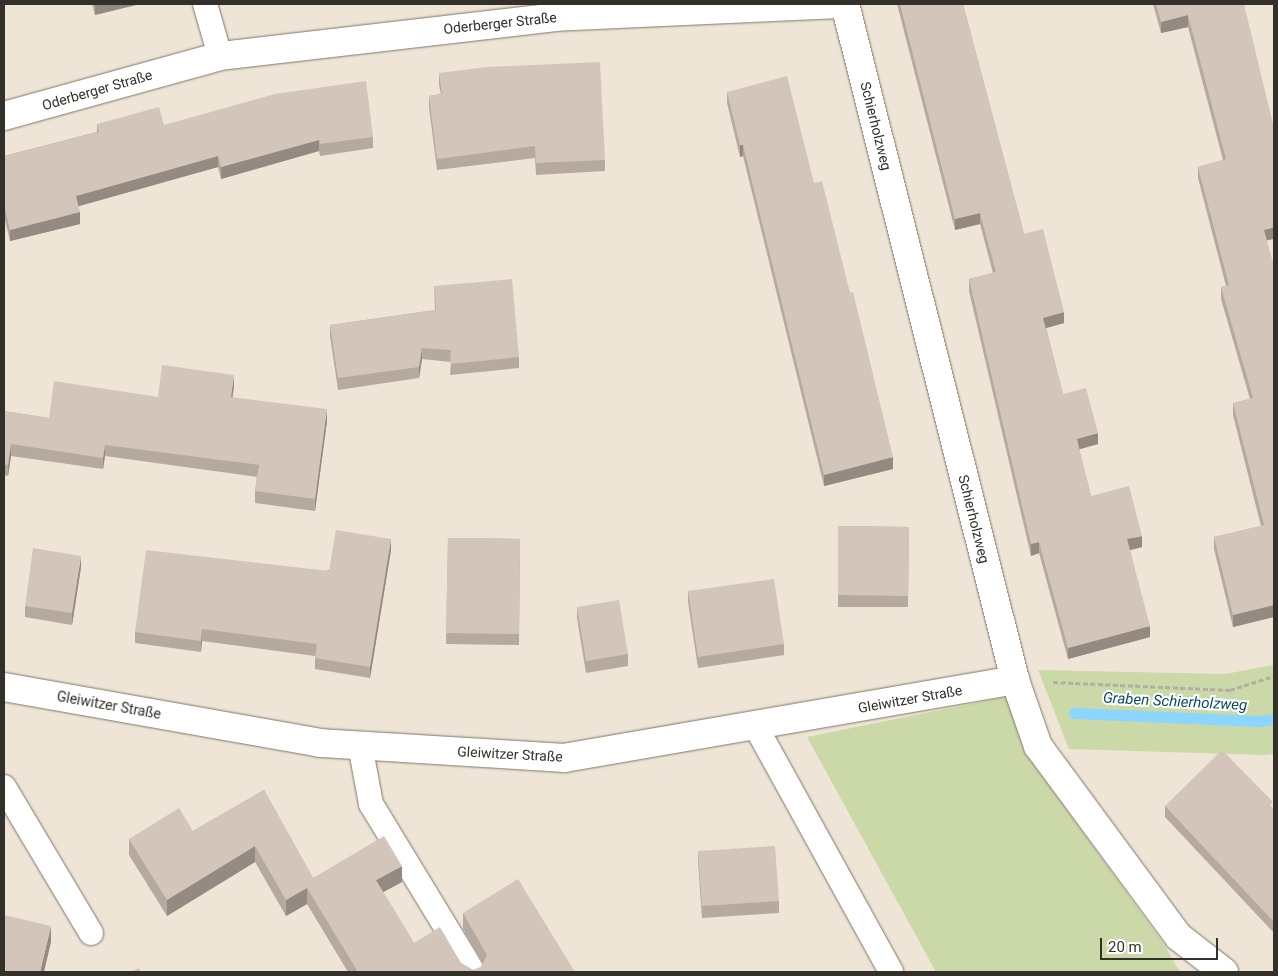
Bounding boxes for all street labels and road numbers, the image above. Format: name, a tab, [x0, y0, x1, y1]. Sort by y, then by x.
street label: Oderberger Straße	[443, 9, 557, 37]
street label: Oderberger Straße	[40, 66, 154, 114]
street label: Schierholzweg	[857, 80, 895, 172]
street label: Schierholzweg	[955, 473, 993, 565]
street label: Gleiwitzer Straße	[857, 682, 963, 716]
street label: Gleiwitzer Straße	[56, 688, 162, 722]
street label: Gleiwitzer Straße	[457, 743, 563, 765]

